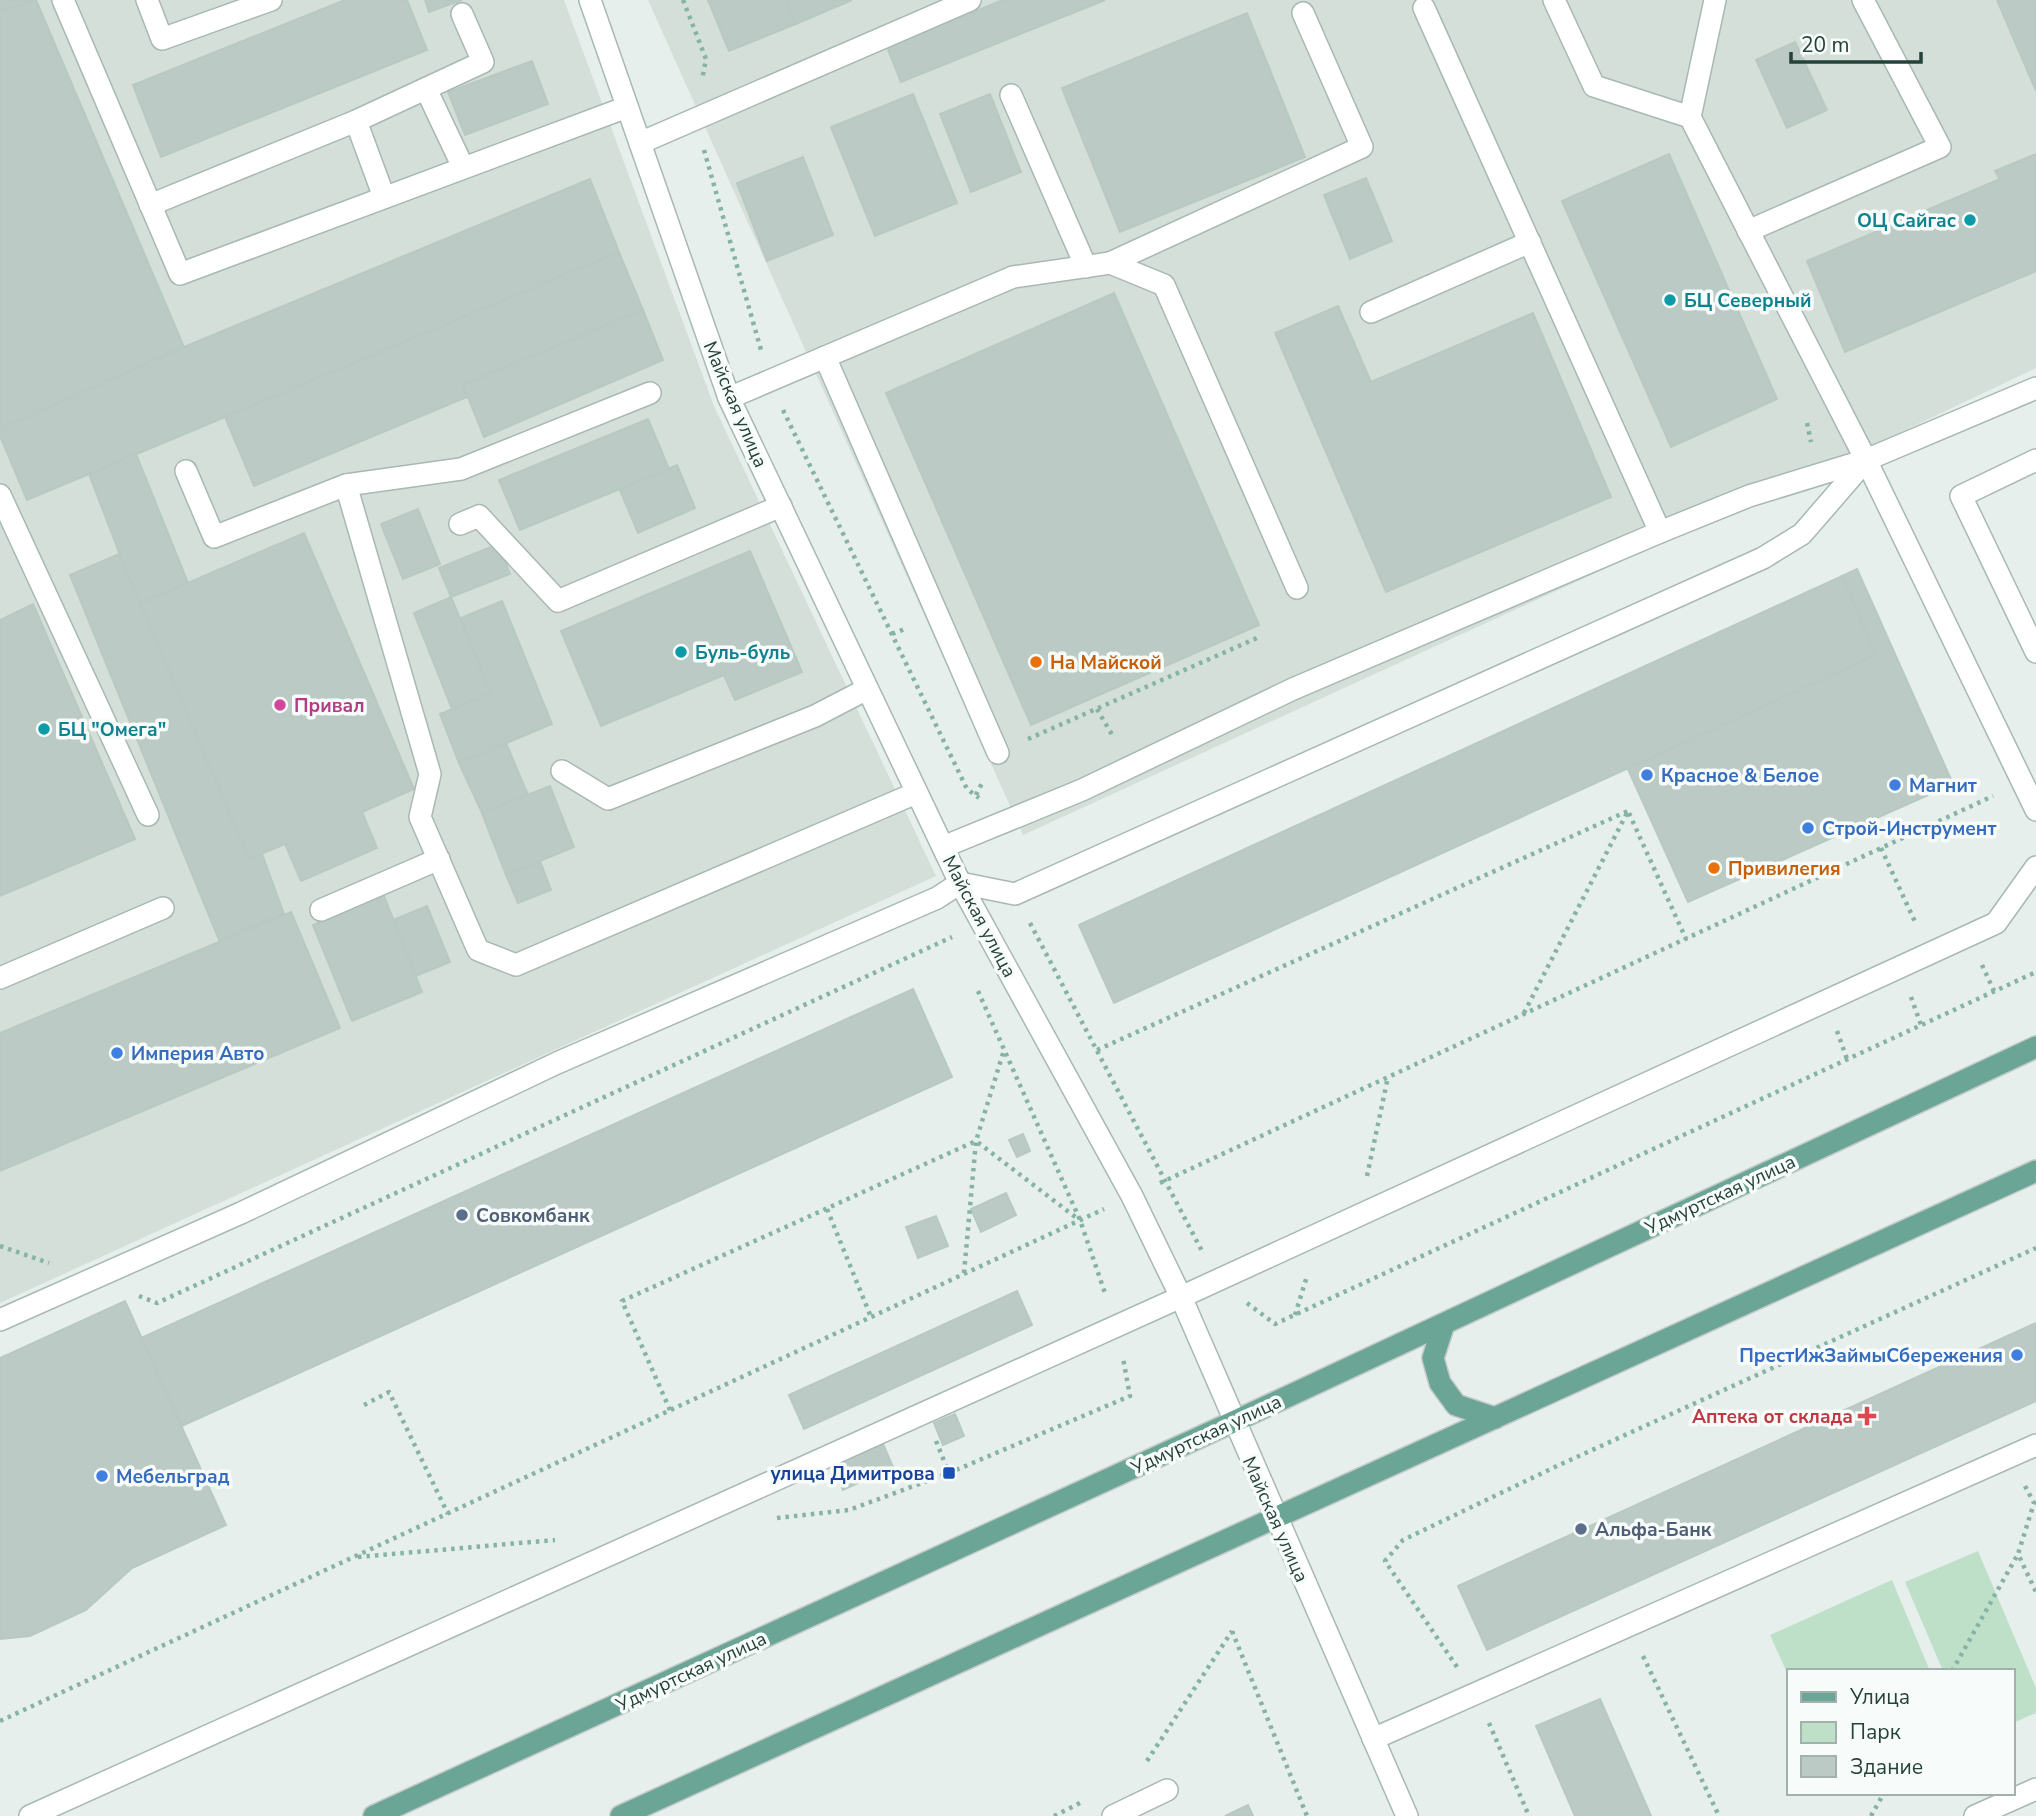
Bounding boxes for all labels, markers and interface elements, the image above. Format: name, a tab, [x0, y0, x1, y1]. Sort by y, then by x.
scale bar	[1791, 21, 1920, 65]
text: 20 m	[1801, 31, 1850, 59]
place label: ОЦ Сайгас	[1857, 208, 1956, 234]
marker: ОЦ Сайгас	[1962, 212, 1978, 228]
place label: БЦ Северный	[1684, 288, 1811, 314]
marker: БЦ Северный	[1662, 292, 1678, 308]
street label: Майская улица	[697, 337, 773, 472]
place label: Буль-буль	[695, 640, 790, 666]
marker: Буль-буль	[673, 644, 689, 660]
place label: На Майской	[1050, 650, 1162, 676]
marker: На Майской	[1028, 654, 1044, 670]
place label: Привал	[294, 693, 365, 719]
marker: Привал	[272, 697, 288, 713]
place label: БЦ "Омега"	[58, 717, 166, 743]
marker: БЦ "Омега"	[36, 721, 52, 737]
place label: Красное & Белое	[1661, 763, 1819, 789]
marker: Красное & Белое	[1639, 767, 1655, 783]
place label: Магнит	[1909, 773, 1977, 799]
marker: Магнит	[1887, 777, 1903, 793]
place label: Строй-Инструмент	[1822, 816, 1996, 842]
marker: Строй-Инструмент	[1800, 820, 1816, 836]
street label: Майская улица	[936, 851, 1022, 982]
place label: Привилегия	[1728, 856, 1841, 882]
marker: Привилегия	[1706, 860, 1722, 876]
place label: Империя Авто	[131, 1041, 264, 1067]
marker: Империя Авто	[109, 1045, 125, 1061]
street label: Удмуртская улица	[1640, 1149, 1800, 1242]
place label: Совкомбанк	[476, 1203, 590, 1229]
marker: Совкомбанк	[454, 1207, 470, 1223]
place label: ПрестИжЗаймыСбережения	[1739, 1343, 2003, 1369]
marker: ПрестИжЗаймыСбережения	[2009, 1347, 2025, 1363]
street label: Удмуртская улица	[1126, 1389, 1286, 1482]
place label: Аптека от склада	[1692, 1404, 1853, 1430]
marker: Аптека от склада	[1859, 1408, 1875, 1424]
street label: Майская улица	[1236, 1452, 1314, 1586]
place label: улица Димитрова	[770, 1461, 935, 1487]
place label: Мебельград	[116, 1464, 230, 1490]
marker: улица Димитрова	[941, 1465, 957, 1481]
marker: Мебельград	[94, 1468, 110, 1484]
place label: Альфа-Банк	[1595, 1517, 1712, 1543]
marker: Альфа-Банк	[1573, 1521, 1589, 1537]
street label: Удмуртская улица	[611, 1626, 771, 1719]
legend	[1787, 1669, 2015, 1795]
text: Улица	[1849, 1683, 1910, 1711]
text: Парк	[1850, 1718, 1902, 1746]
text: Здание	[1850, 1753, 1923, 1781]

